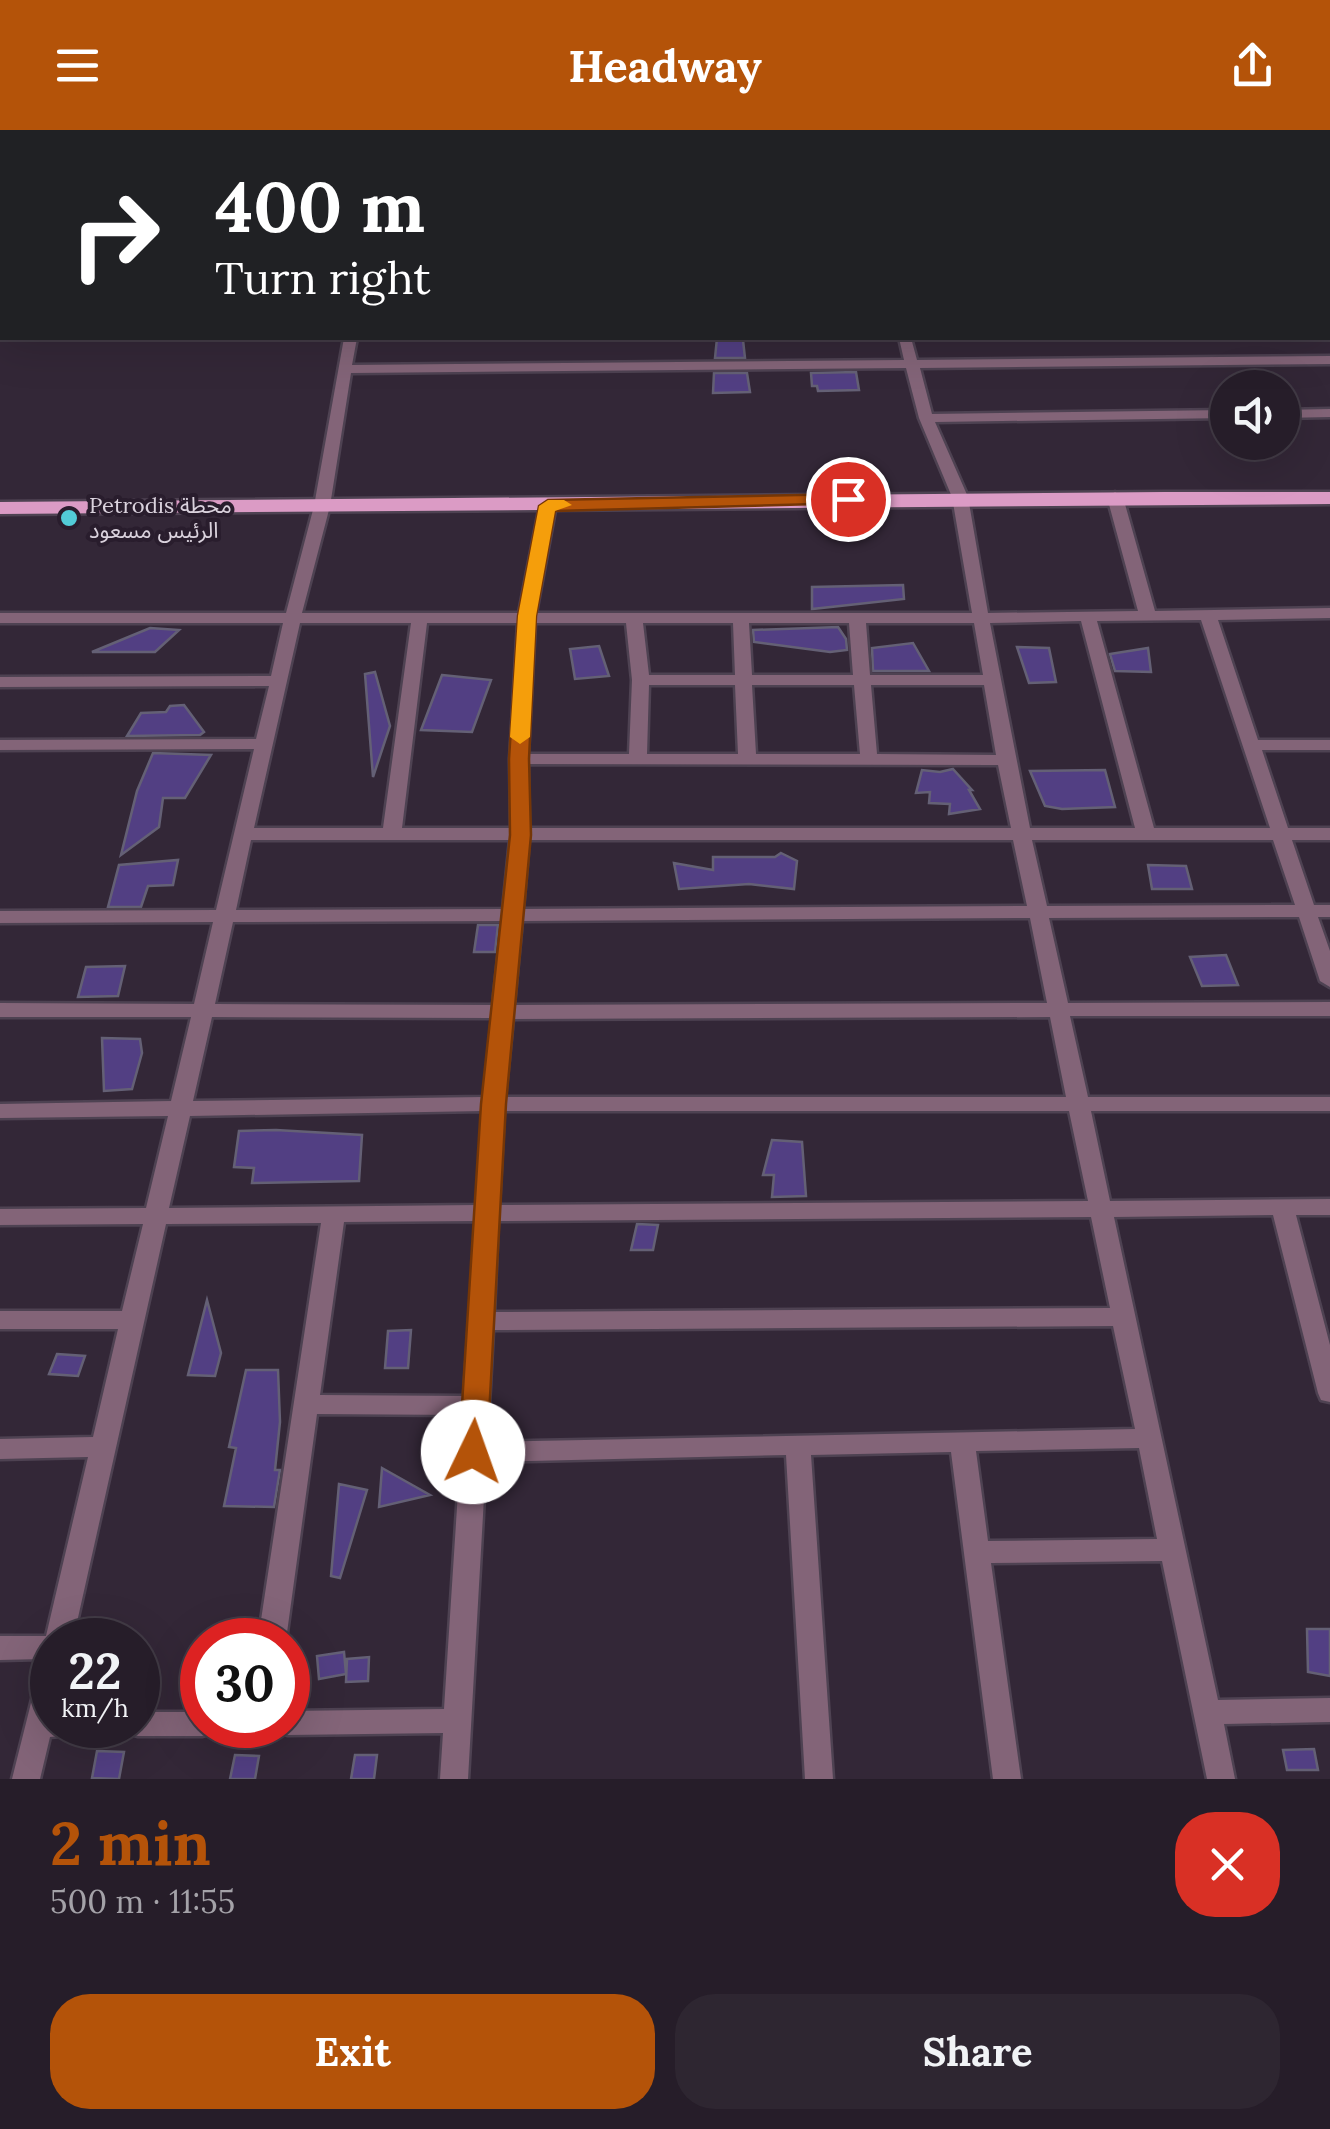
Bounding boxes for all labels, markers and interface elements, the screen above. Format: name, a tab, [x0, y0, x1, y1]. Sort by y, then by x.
text: Headway	[568, 37, 762, 94]
icon: menu	[50, 38, 105, 93]
icon: share	[1225, 38, 1280, 93]
text: 400 m	[215, 162, 425, 251]
icon: right	[50, 170, 180, 300]
text: Turn right	[215, 249, 431, 306]
map controls	[1210, 370, 1300, 460]
button: sound	[1210, 370, 1300, 460]
pin	[806, 457, 891, 542]
icon: arrive	[821, 472, 876, 527]
place label: Petrodis محطة الرئيس مسعود	[89, 491, 232, 544]
marker: Petrodis محطة الرئيس مسعود	[58, 507, 80, 529]
position arrow	[421, 1400, 525, 1504]
speed limit sign: 30	[180, 1618, 310, 1748]
text: 22	[68, 1639, 122, 1703]
text: km/h	[61, 1692, 129, 1724]
text: 2 min	[50, 1805, 211, 1881]
button: close	[1175, 1812, 1280, 1917]
text: 500 m · 11:55	[50, 1881, 235, 1922]
button: Exit	[50, 1994, 655, 2109]
button: Share	[675, 1994, 1280, 2109]

